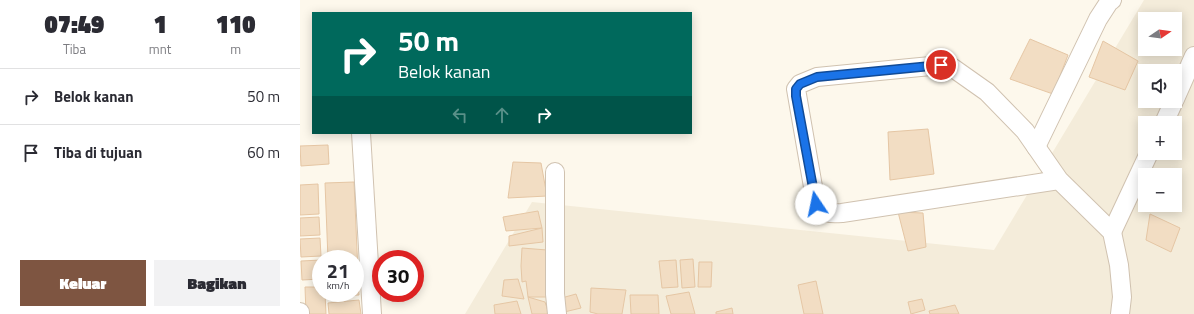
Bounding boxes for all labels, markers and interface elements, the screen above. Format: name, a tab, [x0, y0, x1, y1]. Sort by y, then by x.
text: 07:49	[45, 6, 104, 42]
text: 1	[153, 6, 167, 42]
text: 110	[216, 6, 255, 42]
north arrow	[1138, 12, 1182, 56]
map controls	[1138, 12, 1182, 212]
text: 50 m	[398, 19, 459, 62]
icon: right	[332, 28, 384, 80]
text: Tiba	[63, 39, 86, 59]
text: mnt	[149, 39, 171, 59]
text: m	[230, 39, 241, 59]
pin	[924, 48, 958, 82]
icon: arrive	[930, 54, 952, 76]
text: Belok kanan	[398, 58, 490, 85]
button: sound	[1138, 64, 1182, 108]
text: Belok kanan	[54, 85, 134, 108]
text: 50 m	[247, 85, 280, 108]
icon: right	[20, 86, 42, 108]
icon: left	[449, 104, 471, 126]
icon: ahead	[491, 104, 513, 126]
icon: right	[533, 104, 555, 126]
button: +	[1138, 116, 1182, 160]
text: Tiba di tujuan	[54, 141, 142, 164]
text: 60 m	[247, 141, 280, 164]
icon: arrive	[20, 142, 42, 164]
button: −	[1138, 168, 1182, 212]
position arrow	[795, 183, 837, 225]
speed limit sign: 30	[372, 250, 424, 302]
text: 21	[327, 255, 349, 286]
button: Keluar	[20, 260, 146, 306]
button: Bagikan	[154, 260, 280, 306]
text: km/h	[327, 278, 349, 293]

